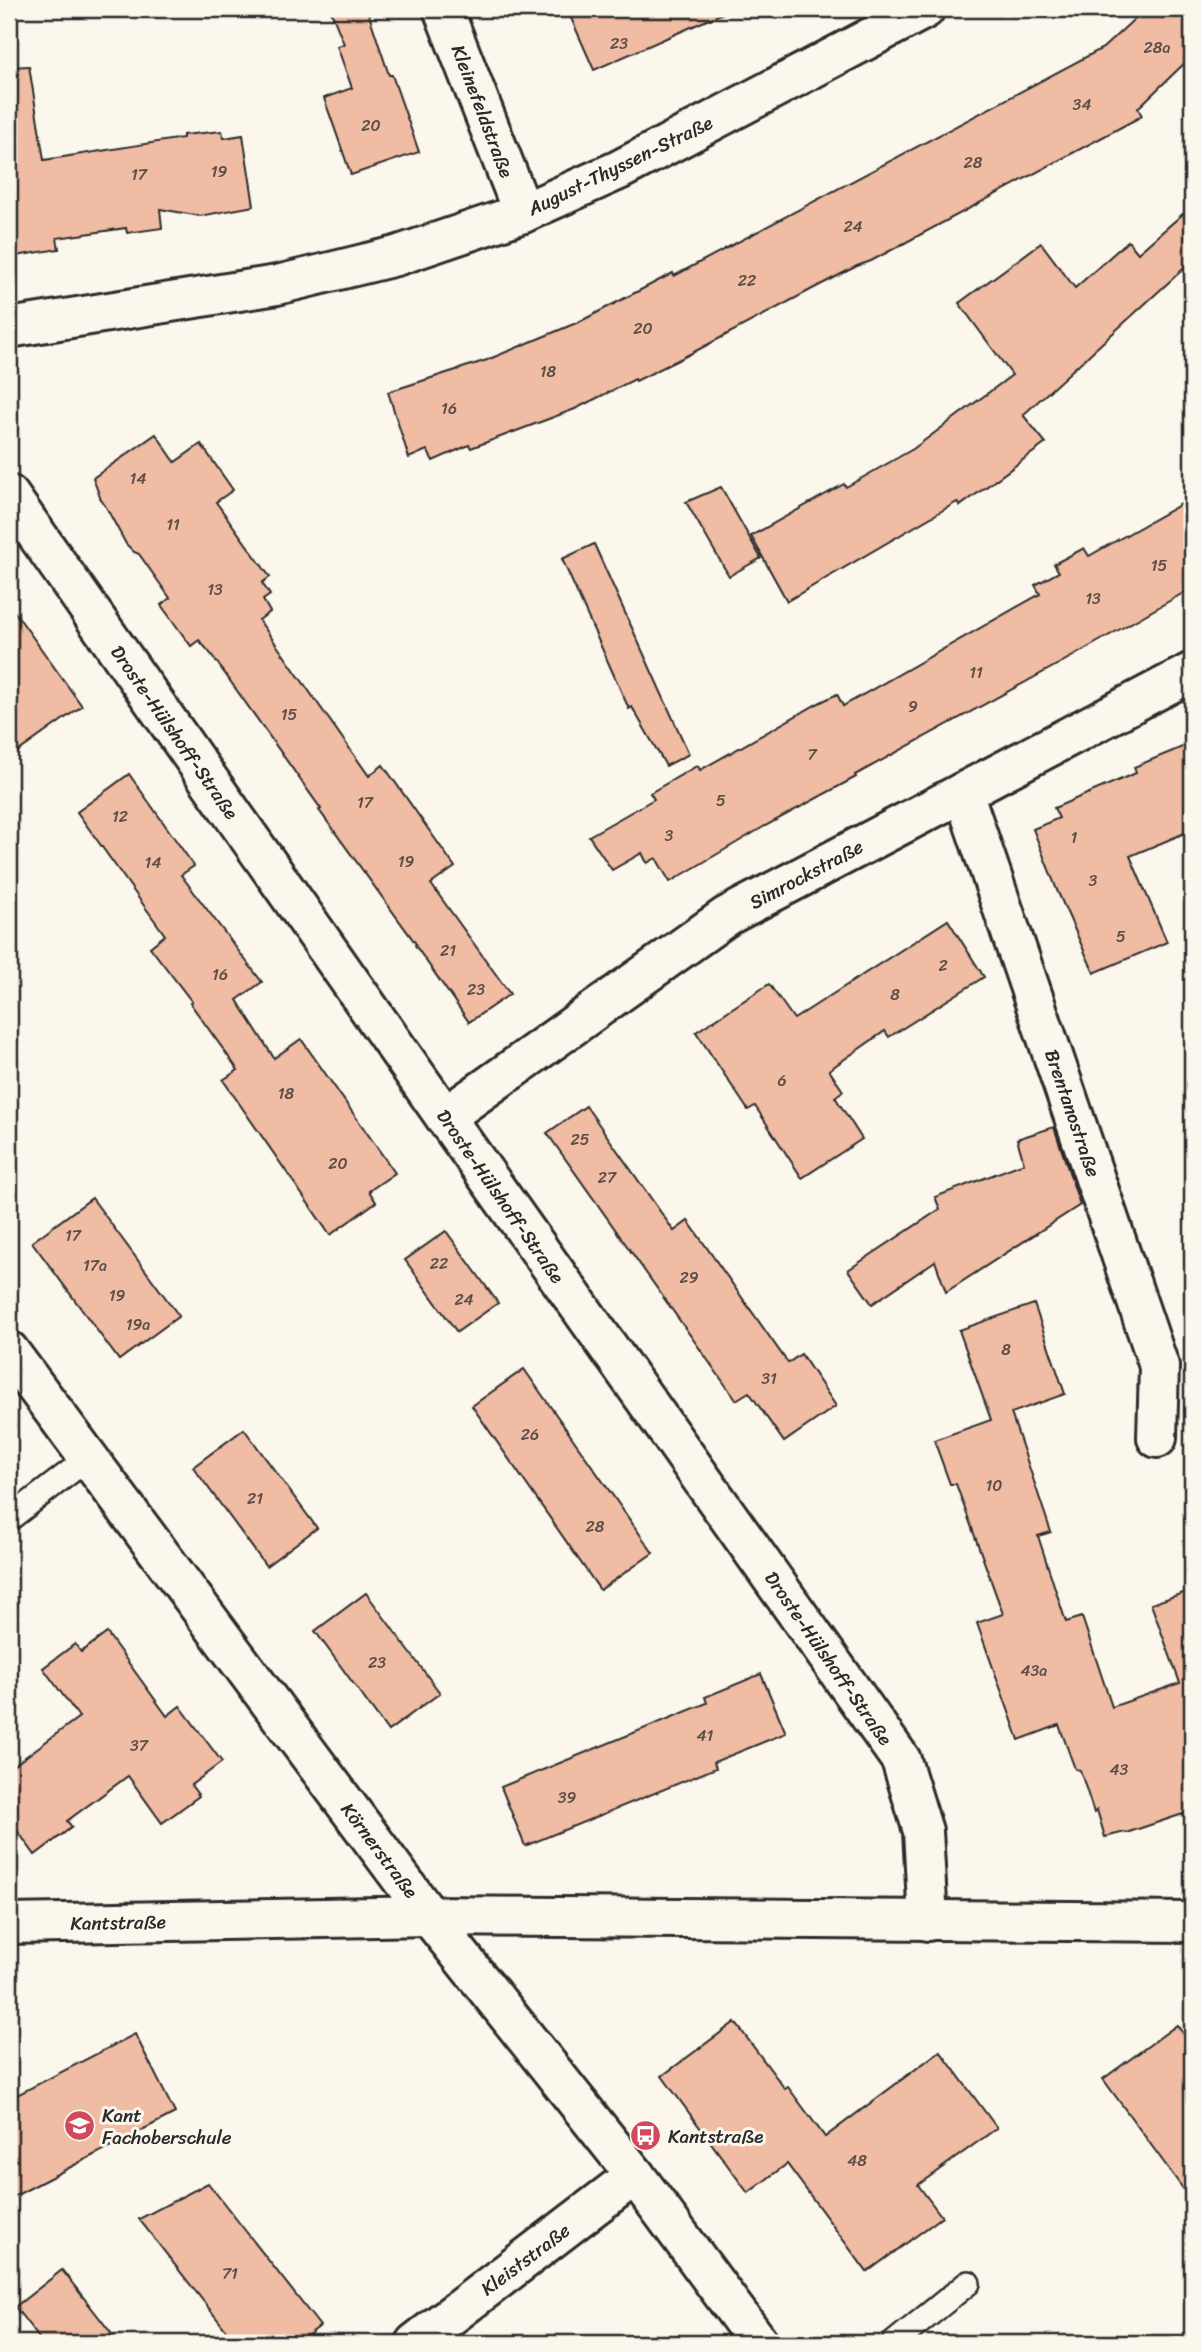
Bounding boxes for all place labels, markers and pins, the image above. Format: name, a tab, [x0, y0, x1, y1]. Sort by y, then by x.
place label: Kant Fachoberschule	[102, 2099, 232, 2154]
school or university icon: Kant Fachoberschule	[62, 2109, 96, 2143]
bus stop icon: Kantstraße	[628, 2119, 662, 2153]
place label: Kantstraße	[668, 2120, 763, 2153]

